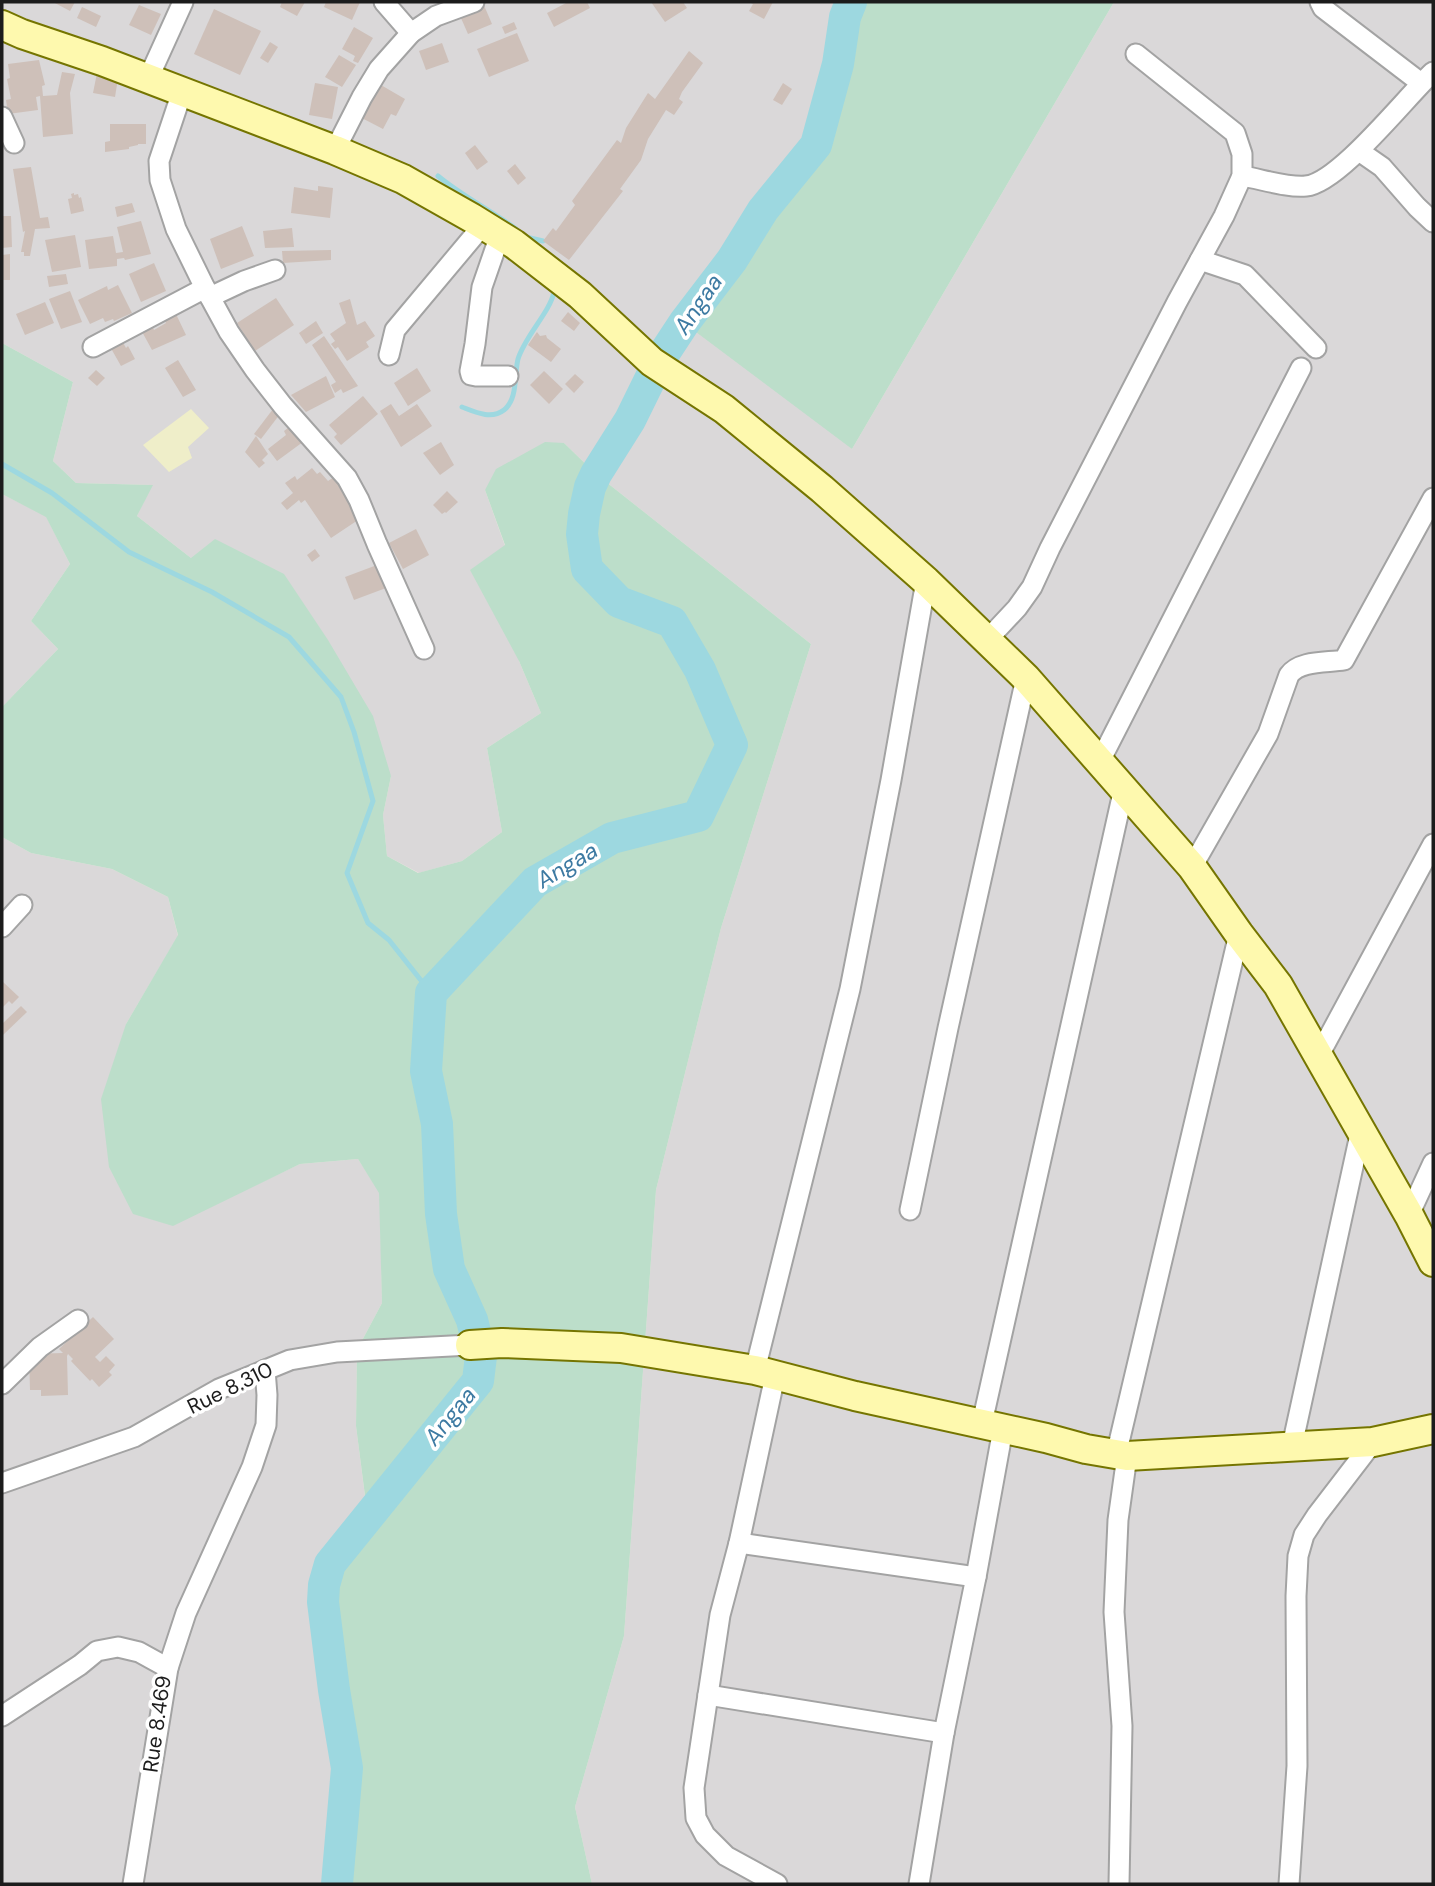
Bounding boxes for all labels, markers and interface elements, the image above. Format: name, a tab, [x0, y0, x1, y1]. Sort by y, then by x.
water label: Angaa	[666, 268, 729, 341]
water label: Angaa	[530, 835, 603, 896]
street label: Rue 8.310	[183, 1355, 277, 1421]
water label: Angaa	[417, 1381, 483, 1452]
street label: Rue 8.469	[136, 1674, 178, 1774]

